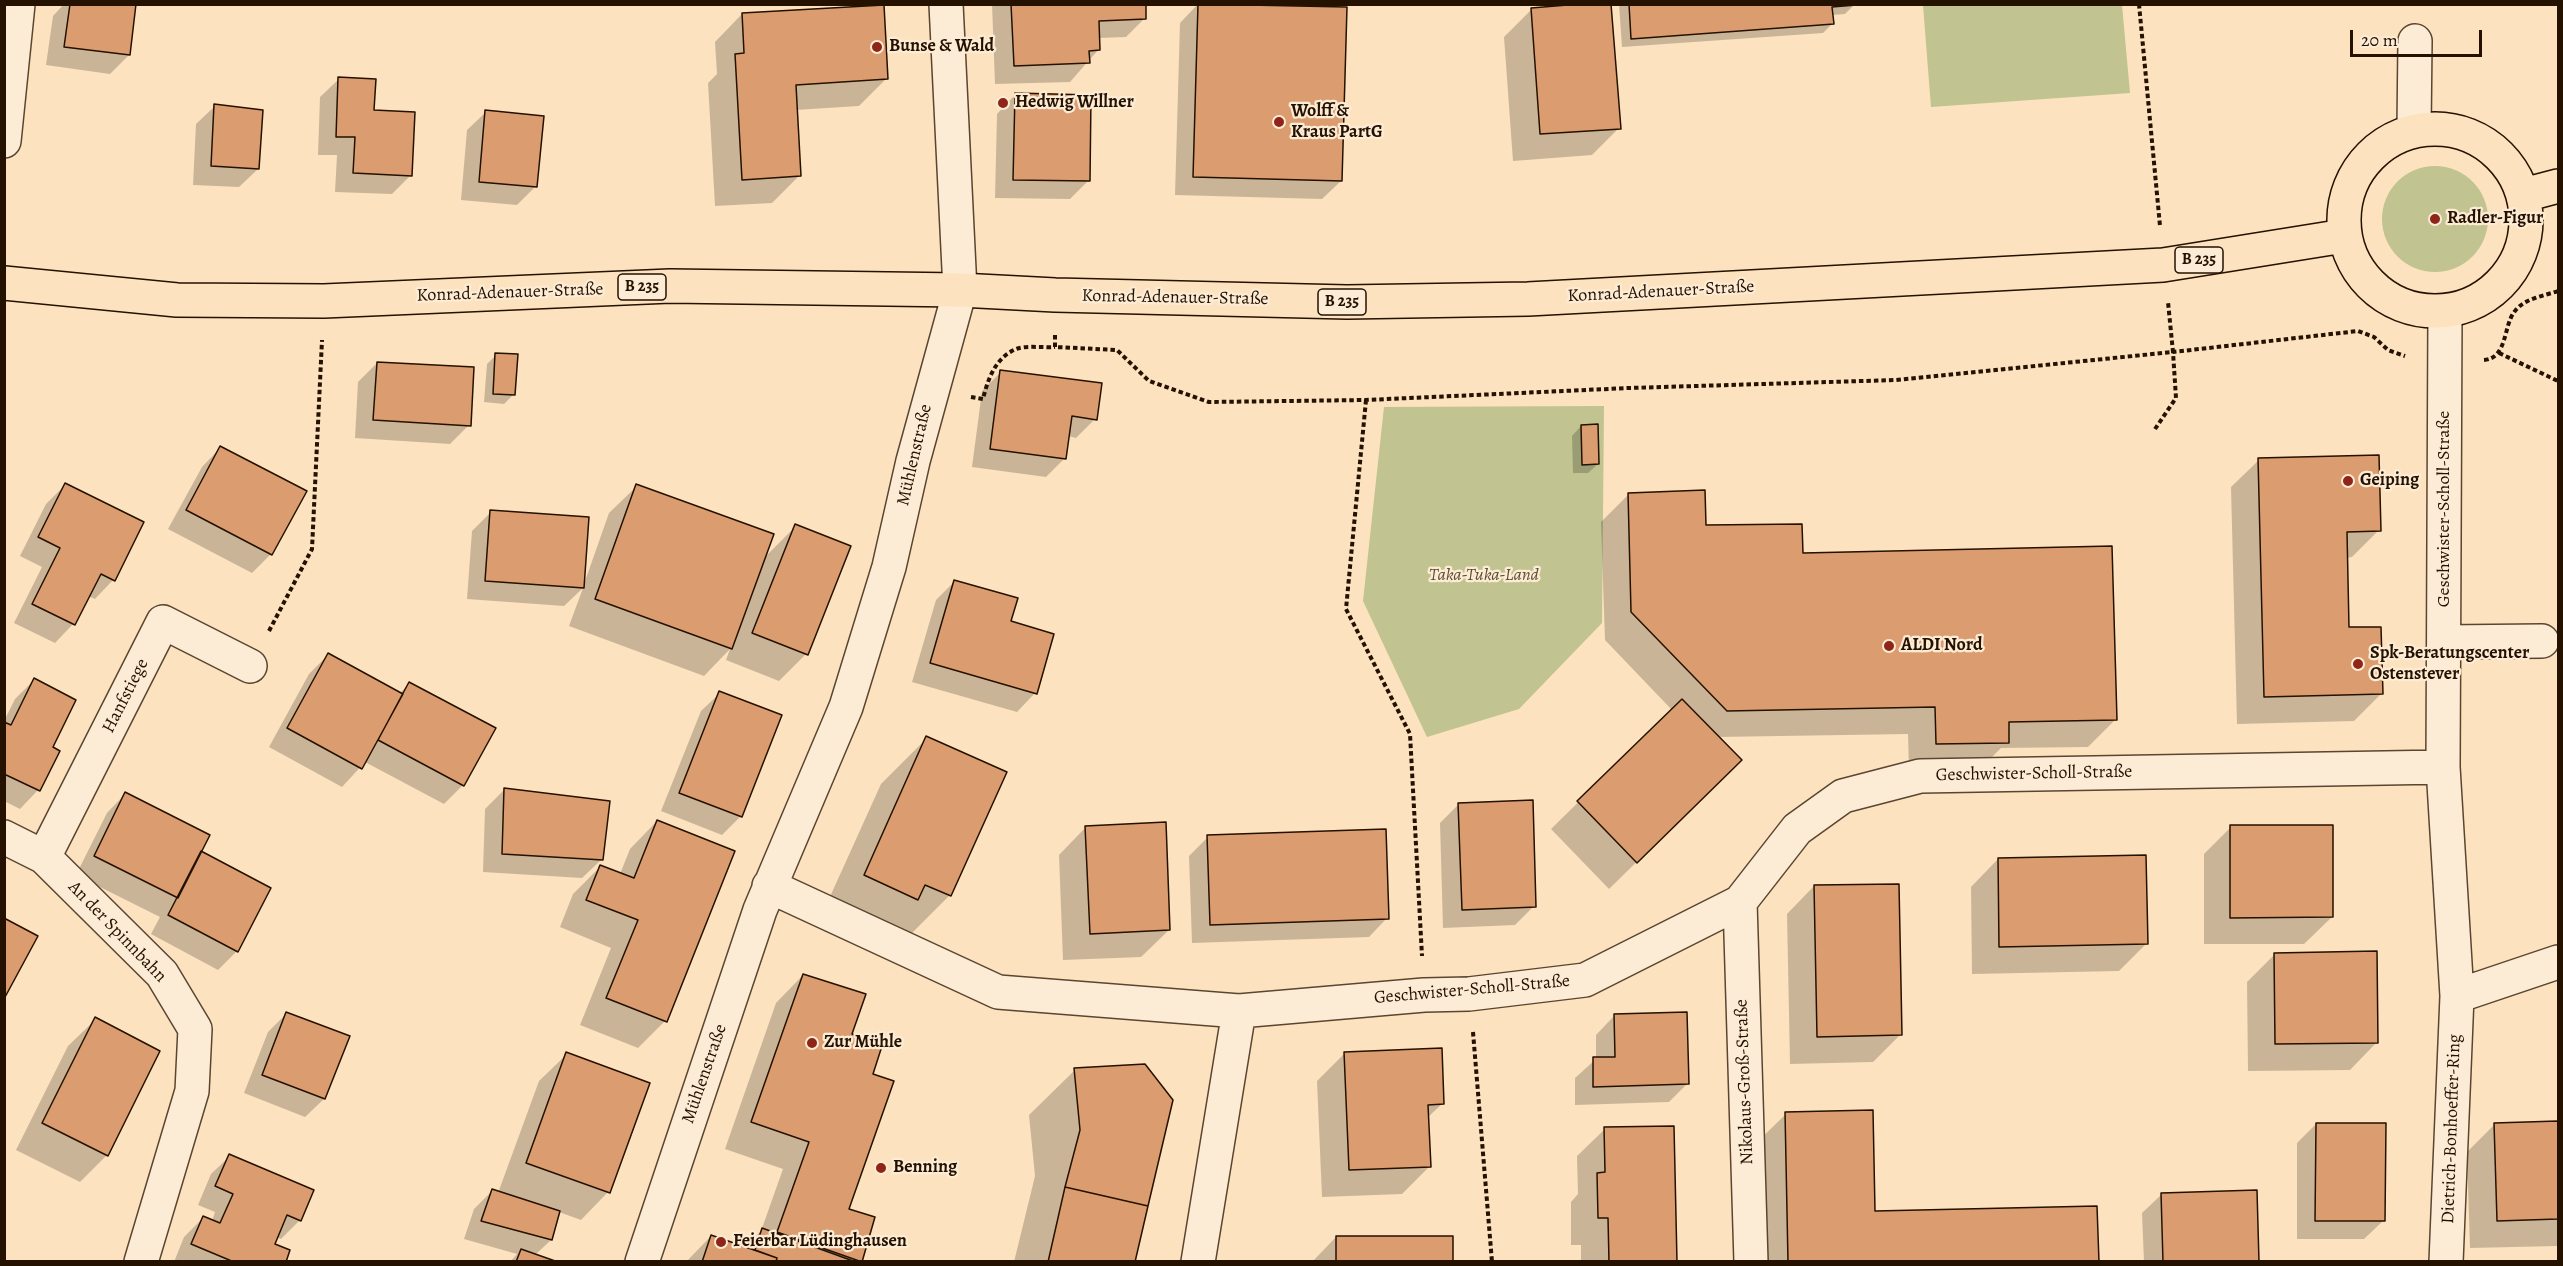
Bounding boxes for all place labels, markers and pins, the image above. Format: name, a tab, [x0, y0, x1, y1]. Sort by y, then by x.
place label: Bunse & Wald	[889, 36, 994, 58]
marker: Bunse & Wald	[870, 40, 884, 54]
place label: Hedwig Willner	[1015, 92, 1134, 114]
marker: Hedwig Willner	[996, 96, 1010, 110]
place label: Wolff & Kraus PartG	[1291, 101, 1383, 144]
marker: Wolff & Kraus PartG	[1272, 115, 1286, 129]
place label: Radler-Figur	[2447, 208, 2543, 230]
marker: Radler-Figur	[2428, 212, 2442, 226]
place label: Geiping	[2360, 470, 2419, 492]
marker: Geiping	[2341, 474, 2355, 488]
place label: ALDI Nord	[1901, 635, 1983, 657]
marker: ALDI Nord	[1882, 639, 1896, 653]
place label: Spk-Beratungscenter Ostenstever	[2370, 643, 2529, 686]
marker: Spk-Beratungscenter Ostenstever	[2351, 657, 2365, 671]
place label: Zur Mühle	[824, 1032, 902, 1054]
marker: Zur Mühle	[805, 1036, 819, 1050]
place label: Benning	[893, 1157, 957, 1179]
marker: Benning	[874, 1161, 888, 1175]
place label: Feierbar Lüdinghausen	[733, 1231, 907, 1253]
marker: Feierbar Lüdinghausen	[714, 1235, 728, 1249]

